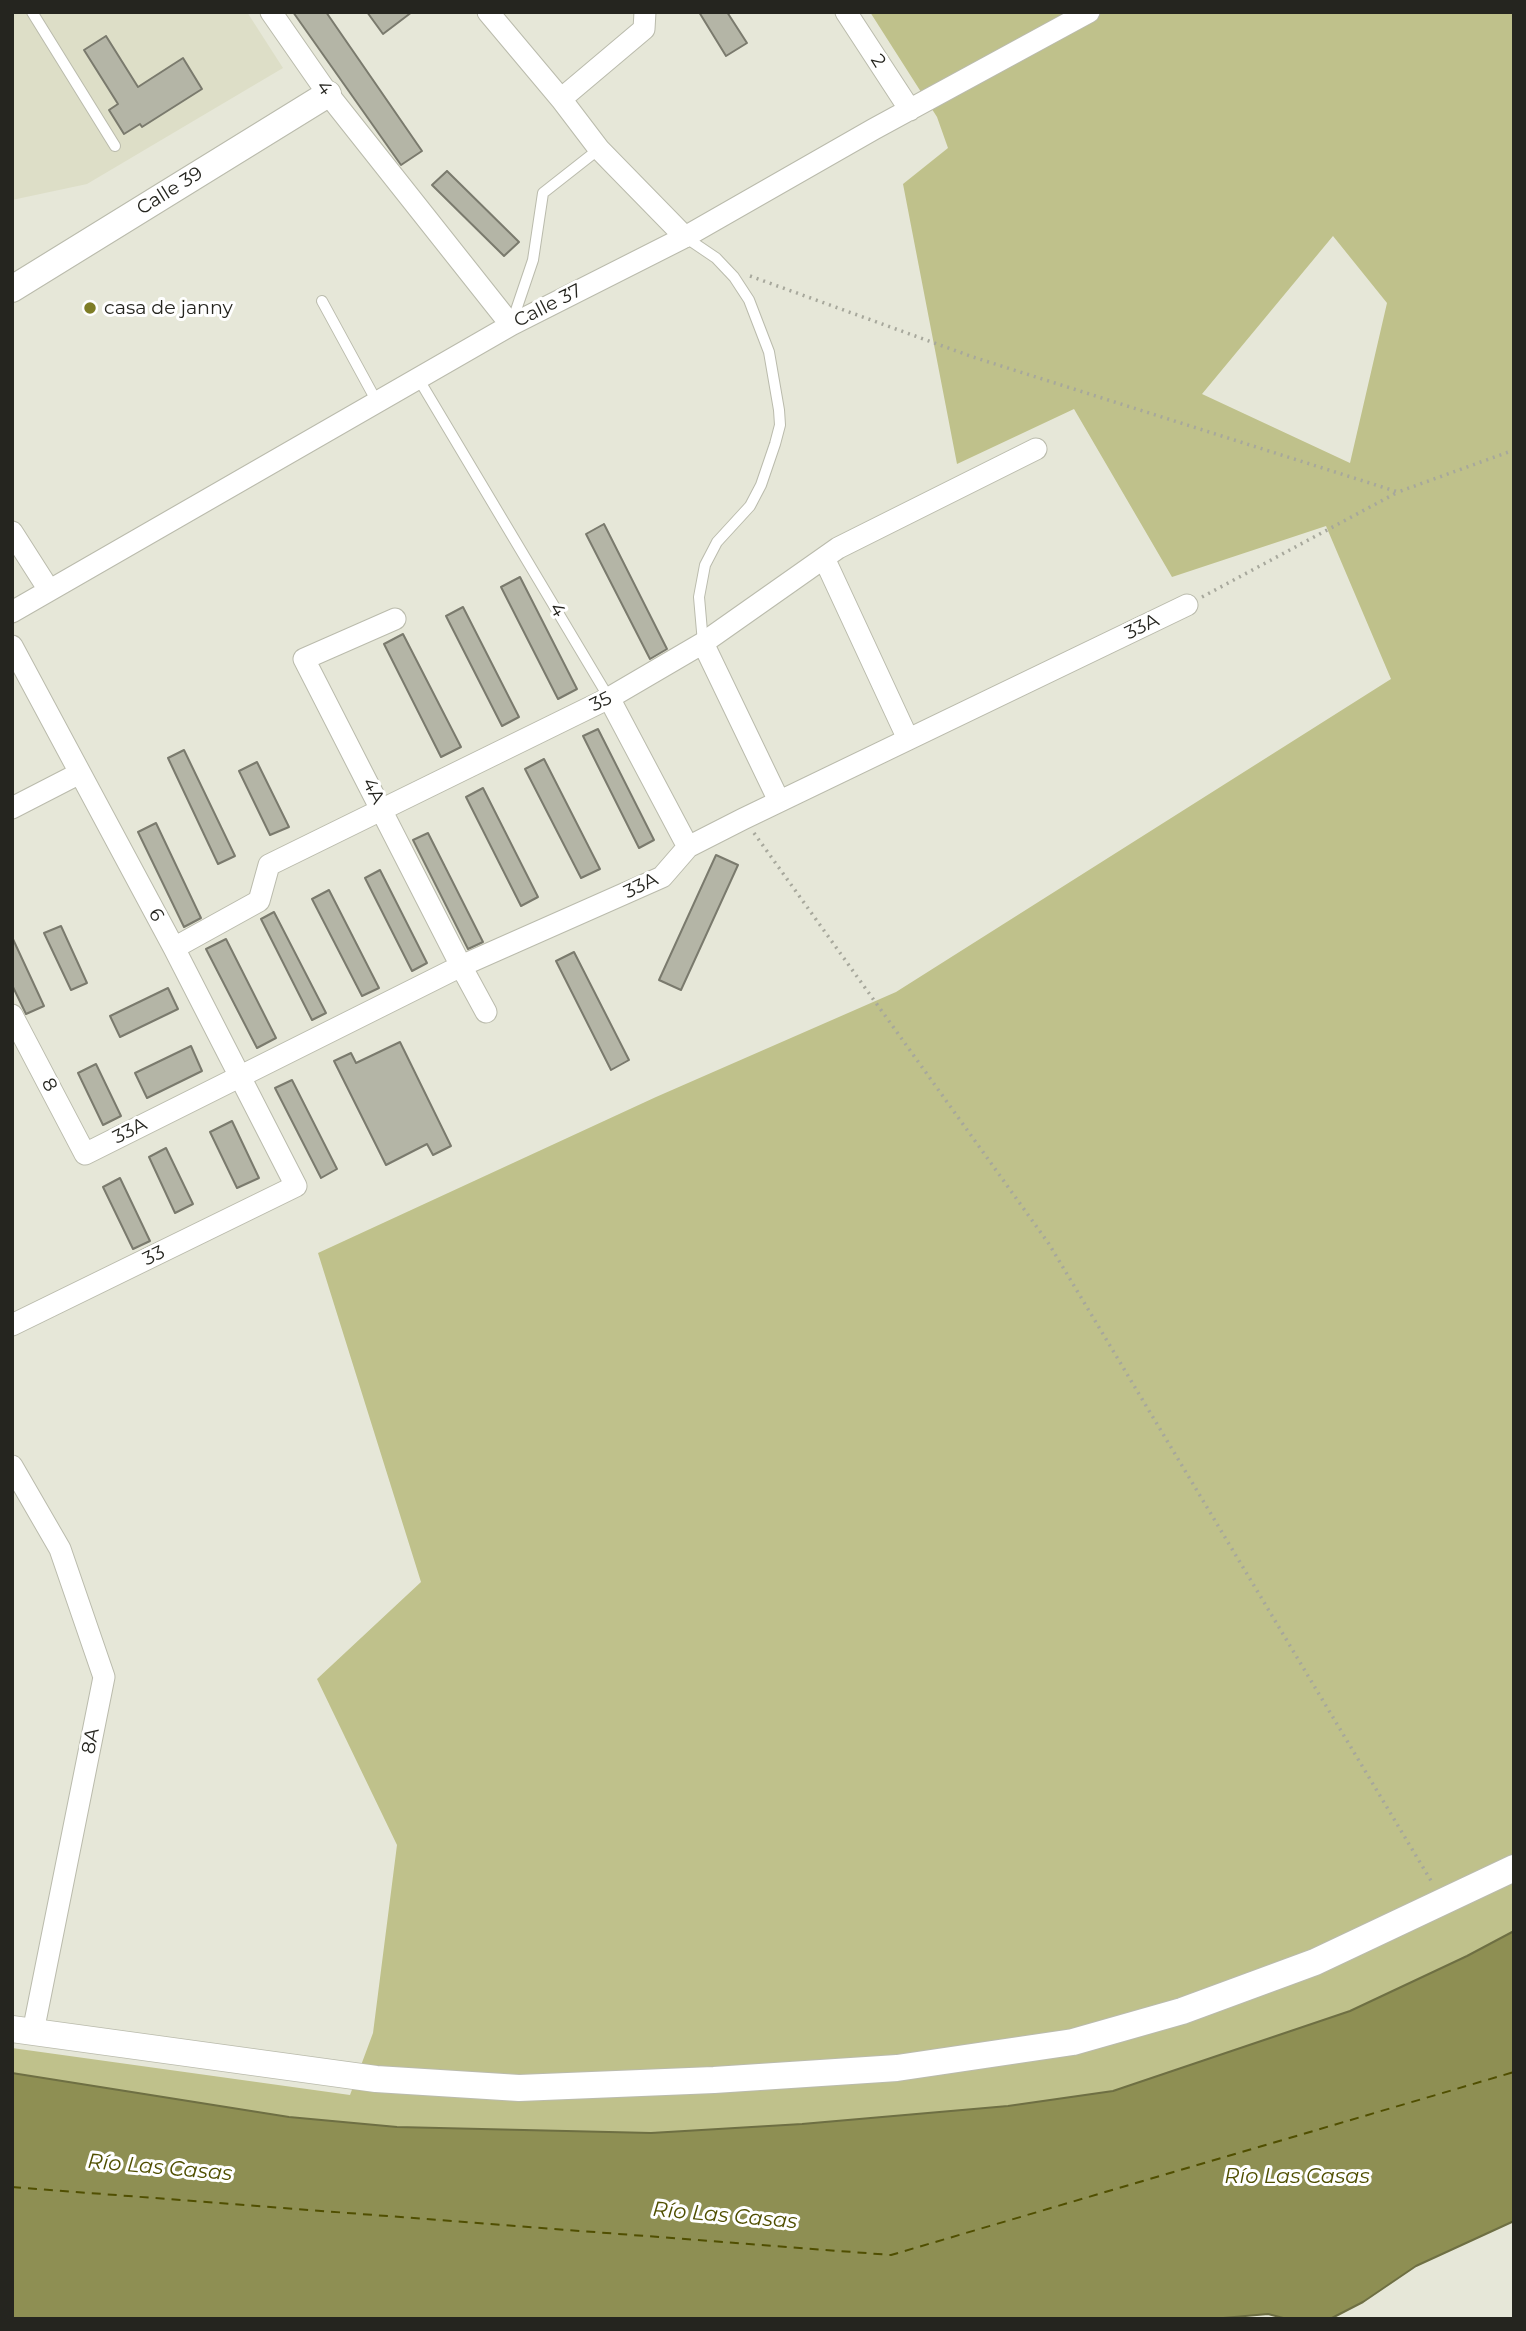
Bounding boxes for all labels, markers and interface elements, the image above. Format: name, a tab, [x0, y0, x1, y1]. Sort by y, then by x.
street label: 2	[866, 50, 890, 72]
street label: 4	[311, 76, 337, 100]
street label: Calle 39	[133, 162, 207, 220]
street label: Calle 37	[510, 279, 586, 333]
place label: casa de janny	[104, 297, 233, 319]
marker: casa de janny	[82, 300, 98, 316]
street label: 4	[544, 599, 570, 621]
street label: 33A	[1121, 609, 1163, 645]
street label: 35	[586, 687, 616, 717]
street label: 4A	[357, 774, 389, 808]
street label: 33A	[620, 868, 662, 904]
street label: 6	[143, 905, 169, 925]
street label: 8	[36, 1074, 62, 1096]
street label: 33A	[109, 1113, 151, 1149]
street label: 33	[139, 1241, 169, 1271]
street label: 8A	[77, 1726, 105, 1756]
water label: Río Las Casas	[87, 2149, 233, 2187]
water label: Río Las Casas	[1224, 2164, 1370, 2190]
water label: Río Las Casas	[652, 2197, 798, 2235]

